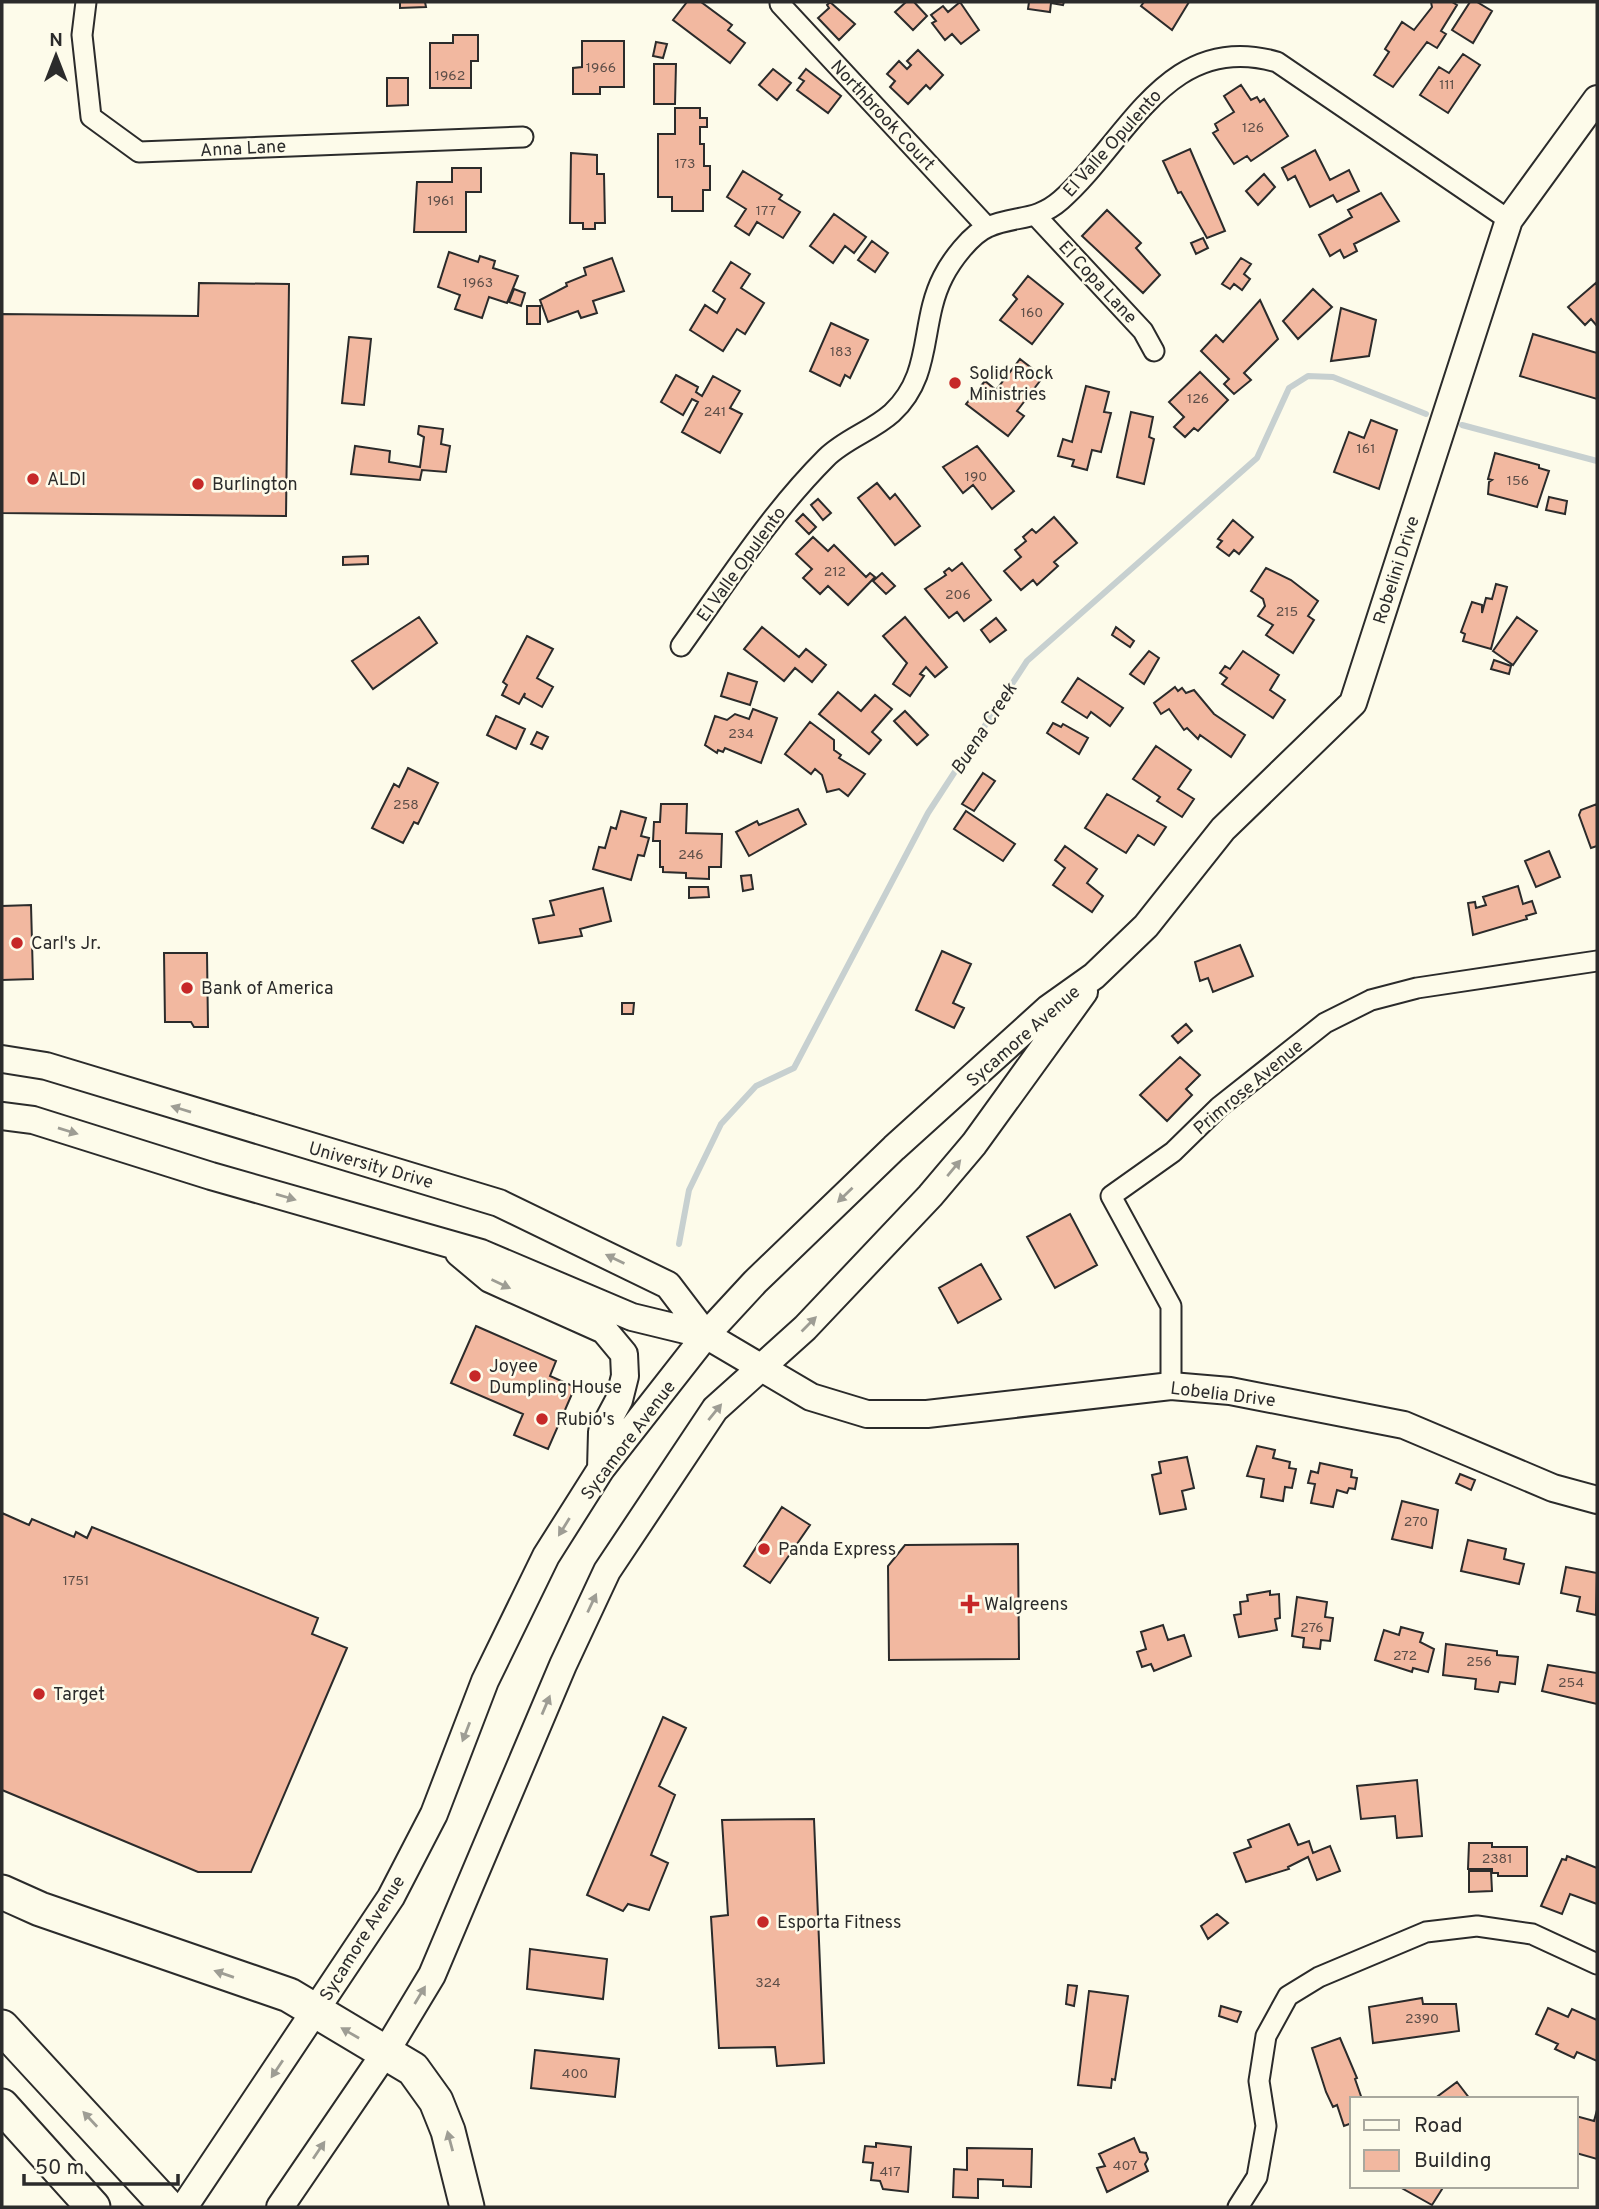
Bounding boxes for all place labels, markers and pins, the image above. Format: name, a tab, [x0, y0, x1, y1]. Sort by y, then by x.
place label: Solid Rock Ministries	[969, 363, 1054, 407]
marker: Solid Rock Ministries	[947, 375, 963, 391]
place label: ALDI	[47, 469, 86, 492]
marker: ALDI	[25, 471, 41, 487]
place label: Burlington	[212, 474, 298, 497]
marker: Burlington	[190, 476, 206, 492]
place label: Carl's Jr.	[31, 933, 101, 956]
marker: Carl's Jr.	[9, 935, 25, 951]
place label: Bank of America	[201, 978, 333, 1001]
marker: Bank of America	[179, 980, 195, 996]
place label: Joyee Dumpling House	[489, 1356, 622, 1400]
marker: Joyee Dumpling House	[467, 1368, 483, 1384]
place label: Rubio's	[556, 1409, 615, 1432]
marker: Rubio's	[534, 1411, 550, 1427]
place label: Panda Express	[778, 1539, 896, 1562]
marker: Panda Express	[756, 1541, 772, 1557]
place label: Walgreens	[984, 1594, 1068, 1617]
marker: Walgreens	[962, 1596, 978, 1612]
place label: Target	[53, 1684, 105, 1707]
marker: Target	[31, 1686, 47, 1702]
place label: Esporta Fitness	[777, 1912, 901, 1935]
marker: Esporta Fitness	[755, 1914, 771, 1930]

